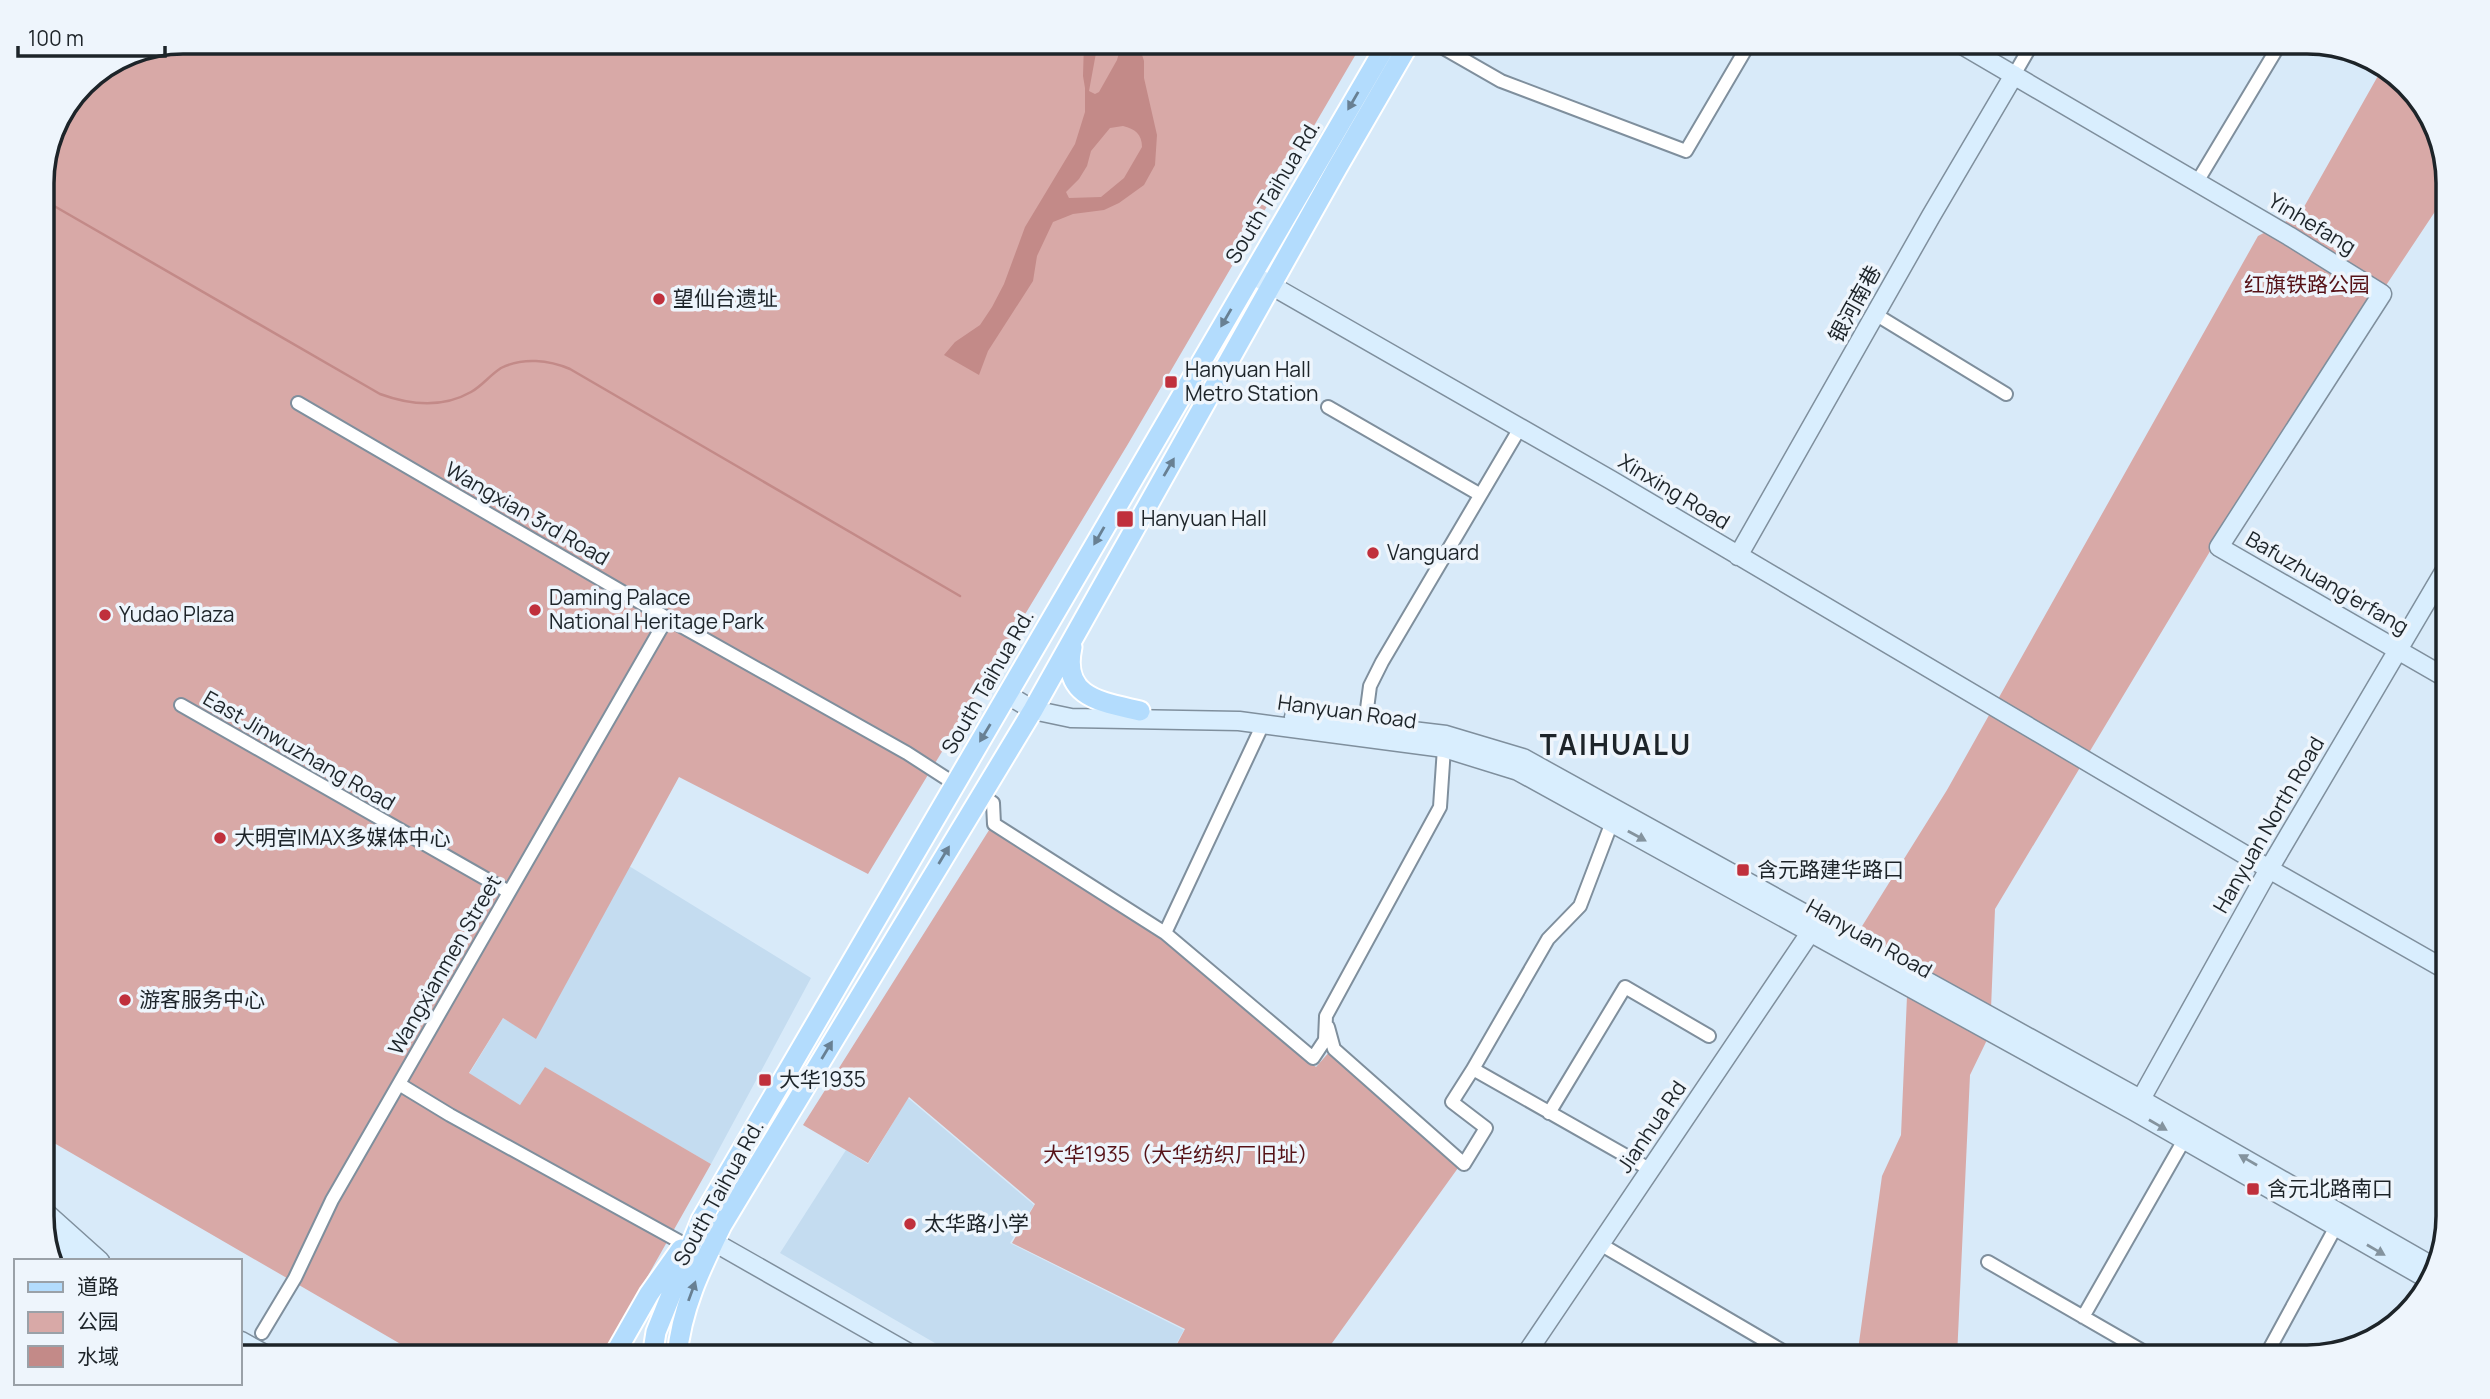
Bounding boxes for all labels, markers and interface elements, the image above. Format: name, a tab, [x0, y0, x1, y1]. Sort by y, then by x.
scale bar	[18, 14, 164, 58]
text: 100 m	[28, 24, 84, 52]
one-way arrow	[1347, 91, 1360, 110]
street label: South Taihua Rd.	[1218, 115, 1326, 268]
street label: Yinhefang	[2264, 186, 2362, 260]
street label: 银河南巷	[1822, 260, 1887, 347]
park label: 红旗铁路公园	[2244, 270, 2370, 298]
place label: 望仙台遗址	[673, 284, 778, 312]
marker: 望仙台遗址	[651, 291, 667, 307]
one-way arrow	[1220, 308, 1232, 328]
place label: Hanyuan Hall Metro Station	[1185, 355, 1319, 407]
marker: Hanyuan Hall Metro Station	[1163, 374, 1179, 390]
street label: Xinxing Road	[1614, 447, 1735, 535]
street label: Wangxian 3rd Road	[440, 455, 615, 572]
one-way arrow	[1163, 458, 1175, 477]
place label: Hanyuan Hall	[1141, 504, 1267, 532]
marker: Hanyuan Hall	[1115, 509, 1135, 529]
street label: Bafuzhuang'erfang	[2241, 524, 2414, 640]
one-way arrow	[1093, 526, 1105, 545]
place label: Vanguard	[1387, 538, 1479, 566]
marker: Vanguard	[1365, 545, 1381, 561]
place label: Daming Palace National Heritage Park	[549, 583, 765, 635]
place label: Yudao Plaza	[119, 600, 234, 628]
marker: Daming Palace National Heritage Park	[527, 602, 543, 618]
street label: South Taihua Rd.	[934, 604, 1040, 759]
marker: Yudao Plaza	[97, 607, 113, 623]
street label: East Jinwuzhang Road	[198, 684, 401, 817]
street label: Hanyuan Road	[1276, 687, 1418, 735]
one-way arrow	[980, 723, 992, 743]
district label: TAIHUALU	[1540, 725, 1692, 763]
street label: Hanyuan North Road	[2206, 731, 2330, 918]
place label: 大明宫IMAX多媒体中心	[234, 823, 451, 851]
marker: 大明宫IMAX多媒体中心	[212, 830, 228, 846]
one-way arrow	[1628, 830, 1647, 842]
one-way arrow	[938, 845, 951, 864]
place label: 含元路建华路口	[1757, 855, 1904, 883]
marker: 含元路建华路口	[1735, 862, 1751, 878]
street label: Wangxianmen Street	[381, 869, 507, 1060]
street label: Hanyuan Road	[1802, 892, 1937, 984]
place label: 游客服务中心	[139, 985, 265, 1013]
marker: 游客服务中心	[117, 992, 133, 1008]
one-way arrow	[821, 1040, 833, 1059]
place label: 大华1935	[779, 1065, 866, 1093]
marker: 大华1935	[757, 1072, 773, 1088]
street label: Jianhua Rd	[1610, 1075, 1692, 1178]
street label: South Taihua Rd.	[667, 1115, 770, 1270]
one-way arrow	[2148, 1119, 2167, 1131]
park label: 大华1935（大华纺织厂旧址）	[1043, 1140, 1319, 1168]
one-way arrow	[2238, 1154, 2257, 1166]
place label: 含元北路南口	[2267, 1174, 2393, 1202]
marker: 含元北路南口	[2245, 1181, 2261, 1197]
place label: 太华路小学	[924, 1209, 1029, 1237]
marker: 太华路小学	[902, 1216, 918, 1232]
one-way arrow	[2367, 1244, 2386, 1256]
legend	[14, 1259, 242, 1385]
text: 道路	[77, 1272, 119, 1300]
one-way arrow	[687, 1280, 698, 1301]
text: 公园	[77, 1307, 119, 1335]
text: 水域	[77, 1342, 119, 1370]

